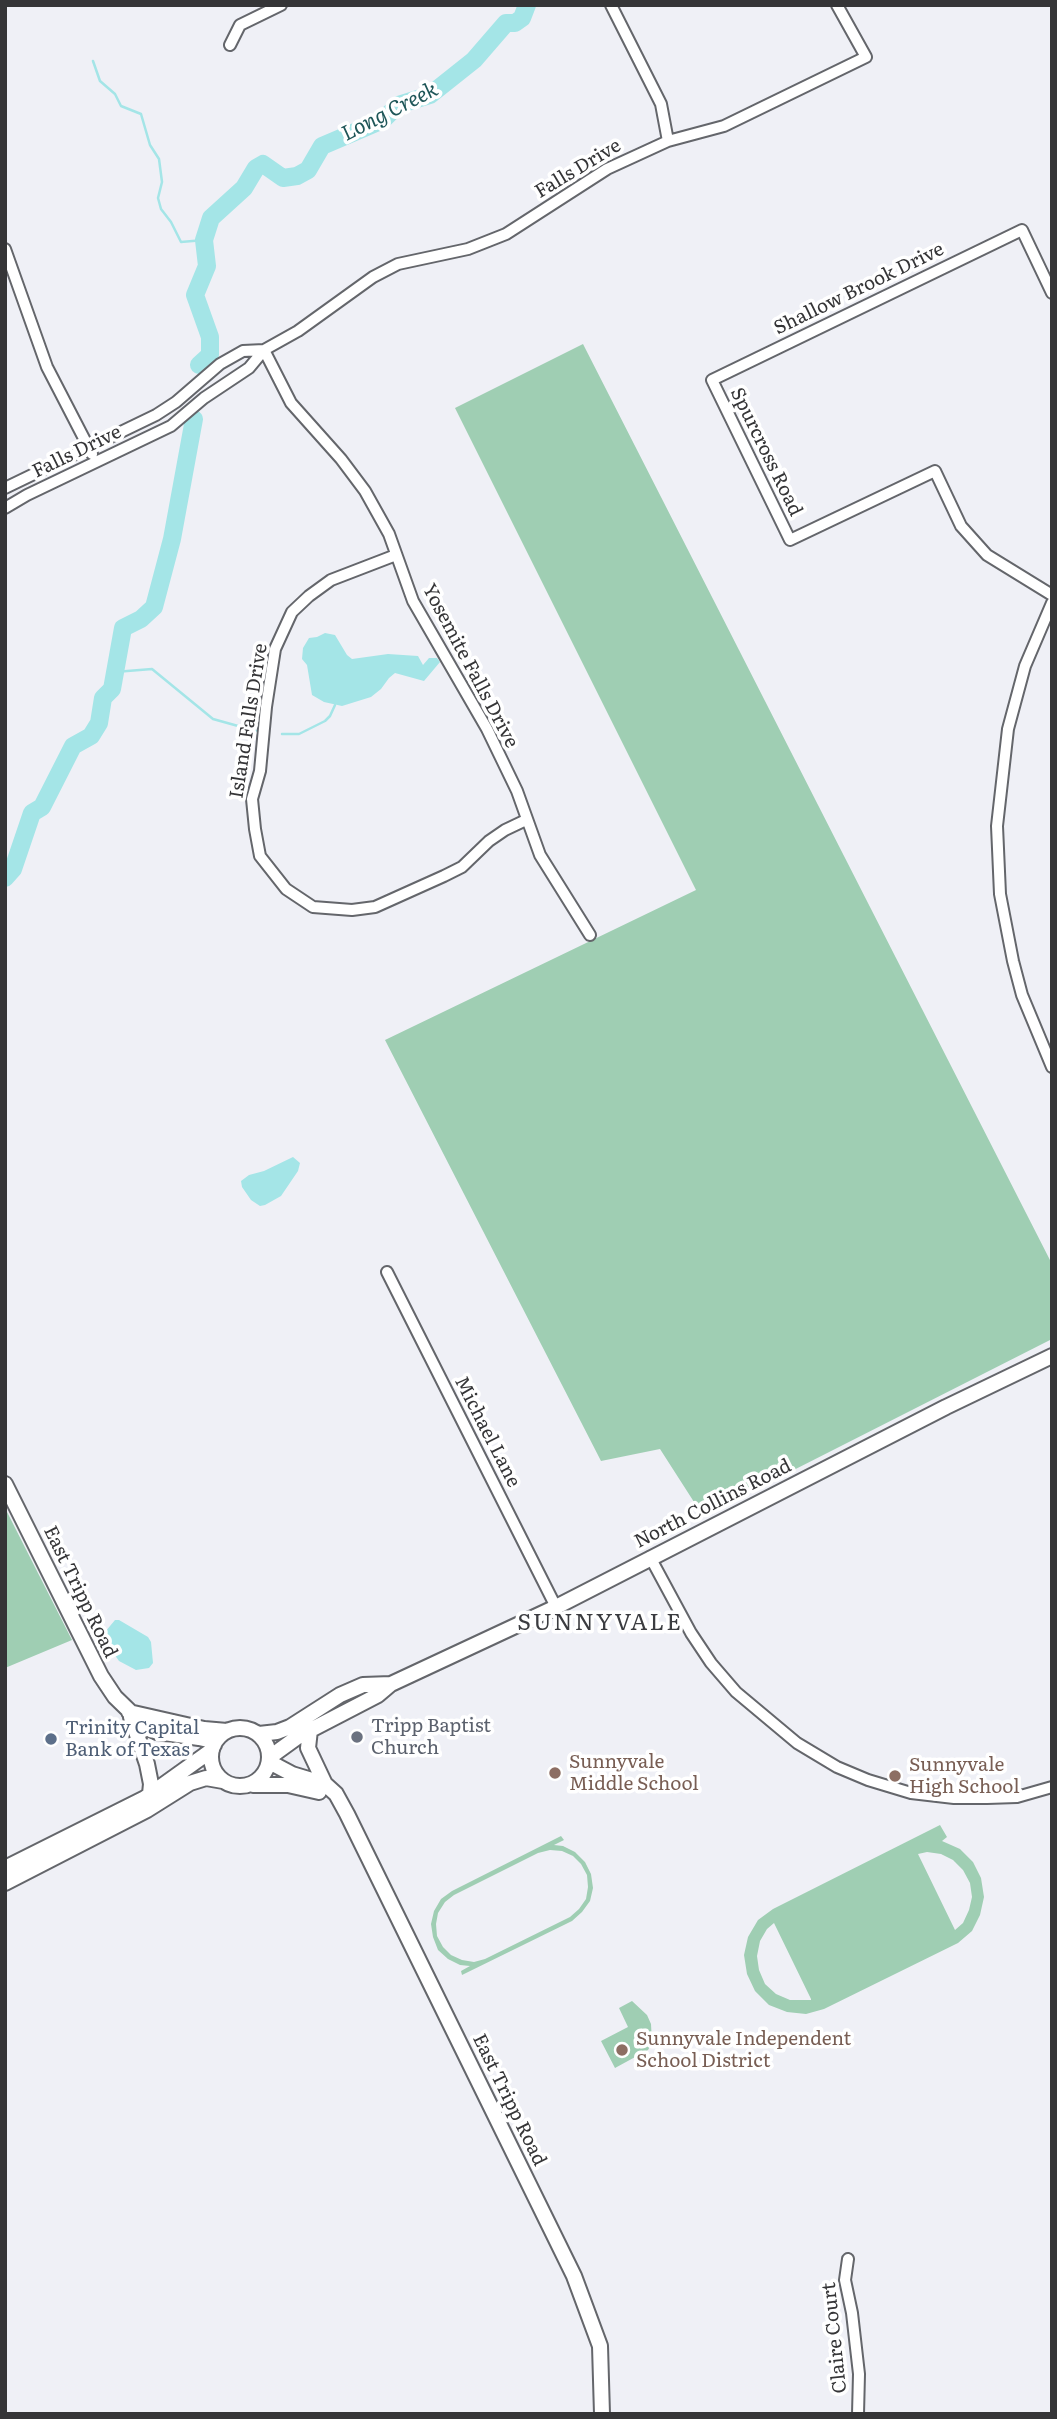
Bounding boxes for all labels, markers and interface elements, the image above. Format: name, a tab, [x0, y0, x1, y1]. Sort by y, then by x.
water label: Long Creek	[338, 77, 442, 147]
street label: Falls Drive	[531, 134, 625, 204]
street label: Shallow Brook Drive	[770, 238, 948, 340]
street label: Spurcross Road	[725, 384, 807, 520]
street label: Falls Drive	[29, 421, 125, 483]
street label: Yosemite Falls Drive	[417, 580, 523, 752]
street label: Island Falls Drive	[225, 642, 273, 800]
street label: Michael Lane	[449, 1373, 525, 1491]
street label: North Collins Road	[631, 1455, 795, 1553]
street label: East Tripp Road	[38, 1522, 122, 1662]
district label: SUNNYVALE	[518, 1609, 682, 1637]
place label: Tripp Baptist Church	[371, 1715, 491, 1759]
place label: Trinity Capital Bank of Texas	[65, 1717, 199, 1761]
marker: Tripp Baptist Church	[349, 1729, 365, 1745]
marker: Trinity Capital Bank of Texas	[43, 1731, 59, 1747]
place label: Sunnyvale Middle School	[569, 1751, 699, 1795]
place label: Sunnyvale High School	[909, 1754, 1020, 1798]
marker: Sunnyvale Middle School	[547, 1765, 563, 1781]
marker: Sunnyvale High School	[887, 1768, 903, 1784]
place label: Sunnyvale Independent School District	[636, 2028, 851, 2072]
street label: East Tripp Road	[467, 2030, 551, 2170]
marker: Sunnyvale Independent School District	[614, 2042, 630, 2058]
street label: Claire Court	[818, 2281, 852, 2395]

